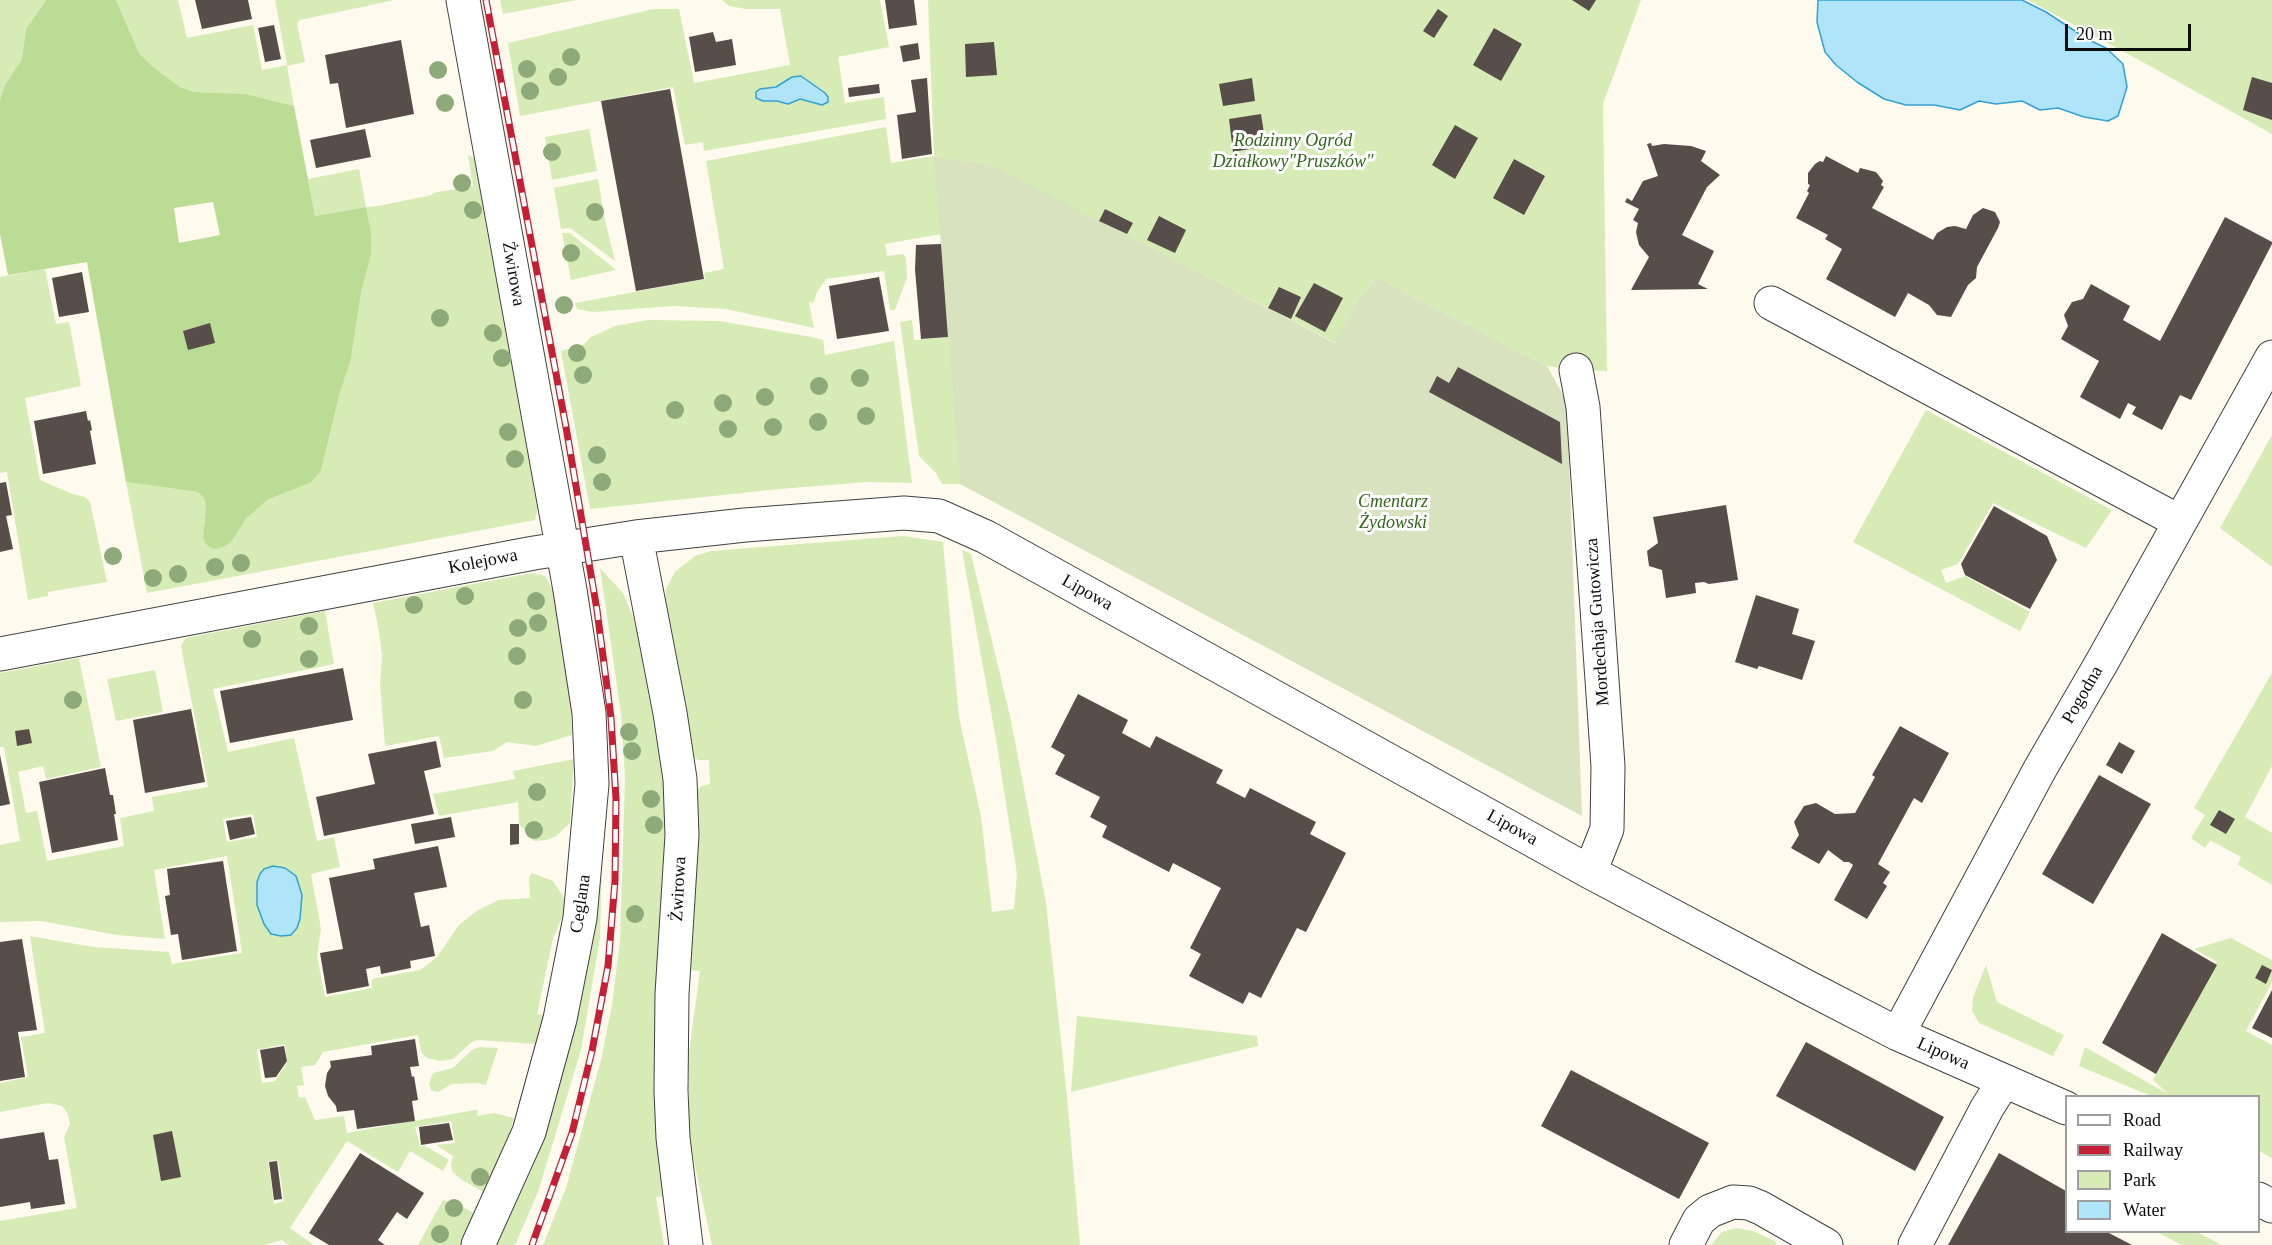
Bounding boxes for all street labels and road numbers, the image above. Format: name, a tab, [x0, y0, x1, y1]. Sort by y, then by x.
street label: Żwirowa	[497, 240, 529, 308]
street label: Mordechaja Gutowicza	[1581, 537, 1615, 707]
street label: Kolejowa	[447, 545, 519, 579]
street label: Lipowa	[1058, 570, 1116, 616]
street label: Pogodna	[2058, 662, 2108, 728]
street label: Lipowa	[1483, 805, 1541, 851]
street label: Żwirowa	[667, 856, 691, 922]
street label: Ceglana	[566, 873, 596, 935]
street label: Lipowa	[1913, 1033, 1973, 1075]

